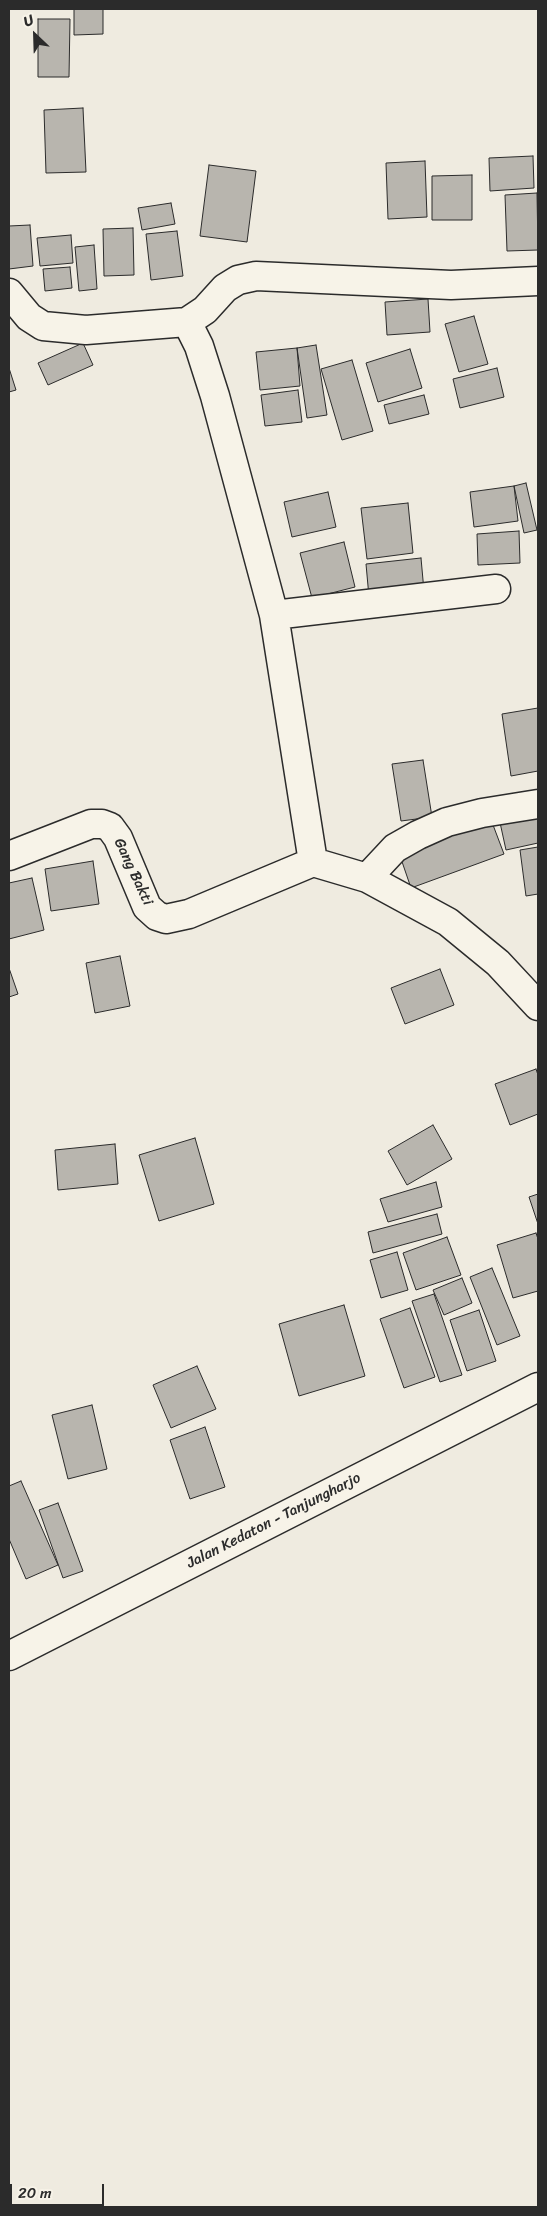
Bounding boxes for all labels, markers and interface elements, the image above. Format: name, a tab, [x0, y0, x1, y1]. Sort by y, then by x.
text: U	[19, 8, 38, 34]
north arrow	[10, 10, 60, 60]
street label: Gang Bakti	[110, 836, 156, 908]
street label: Jalan Kedaton - Tanjungharjo	[184, 1469, 364, 1573]
scale bar	[12, 2174, 106, 2206]
text: 20 m	[18, 2180, 52, 2206]

